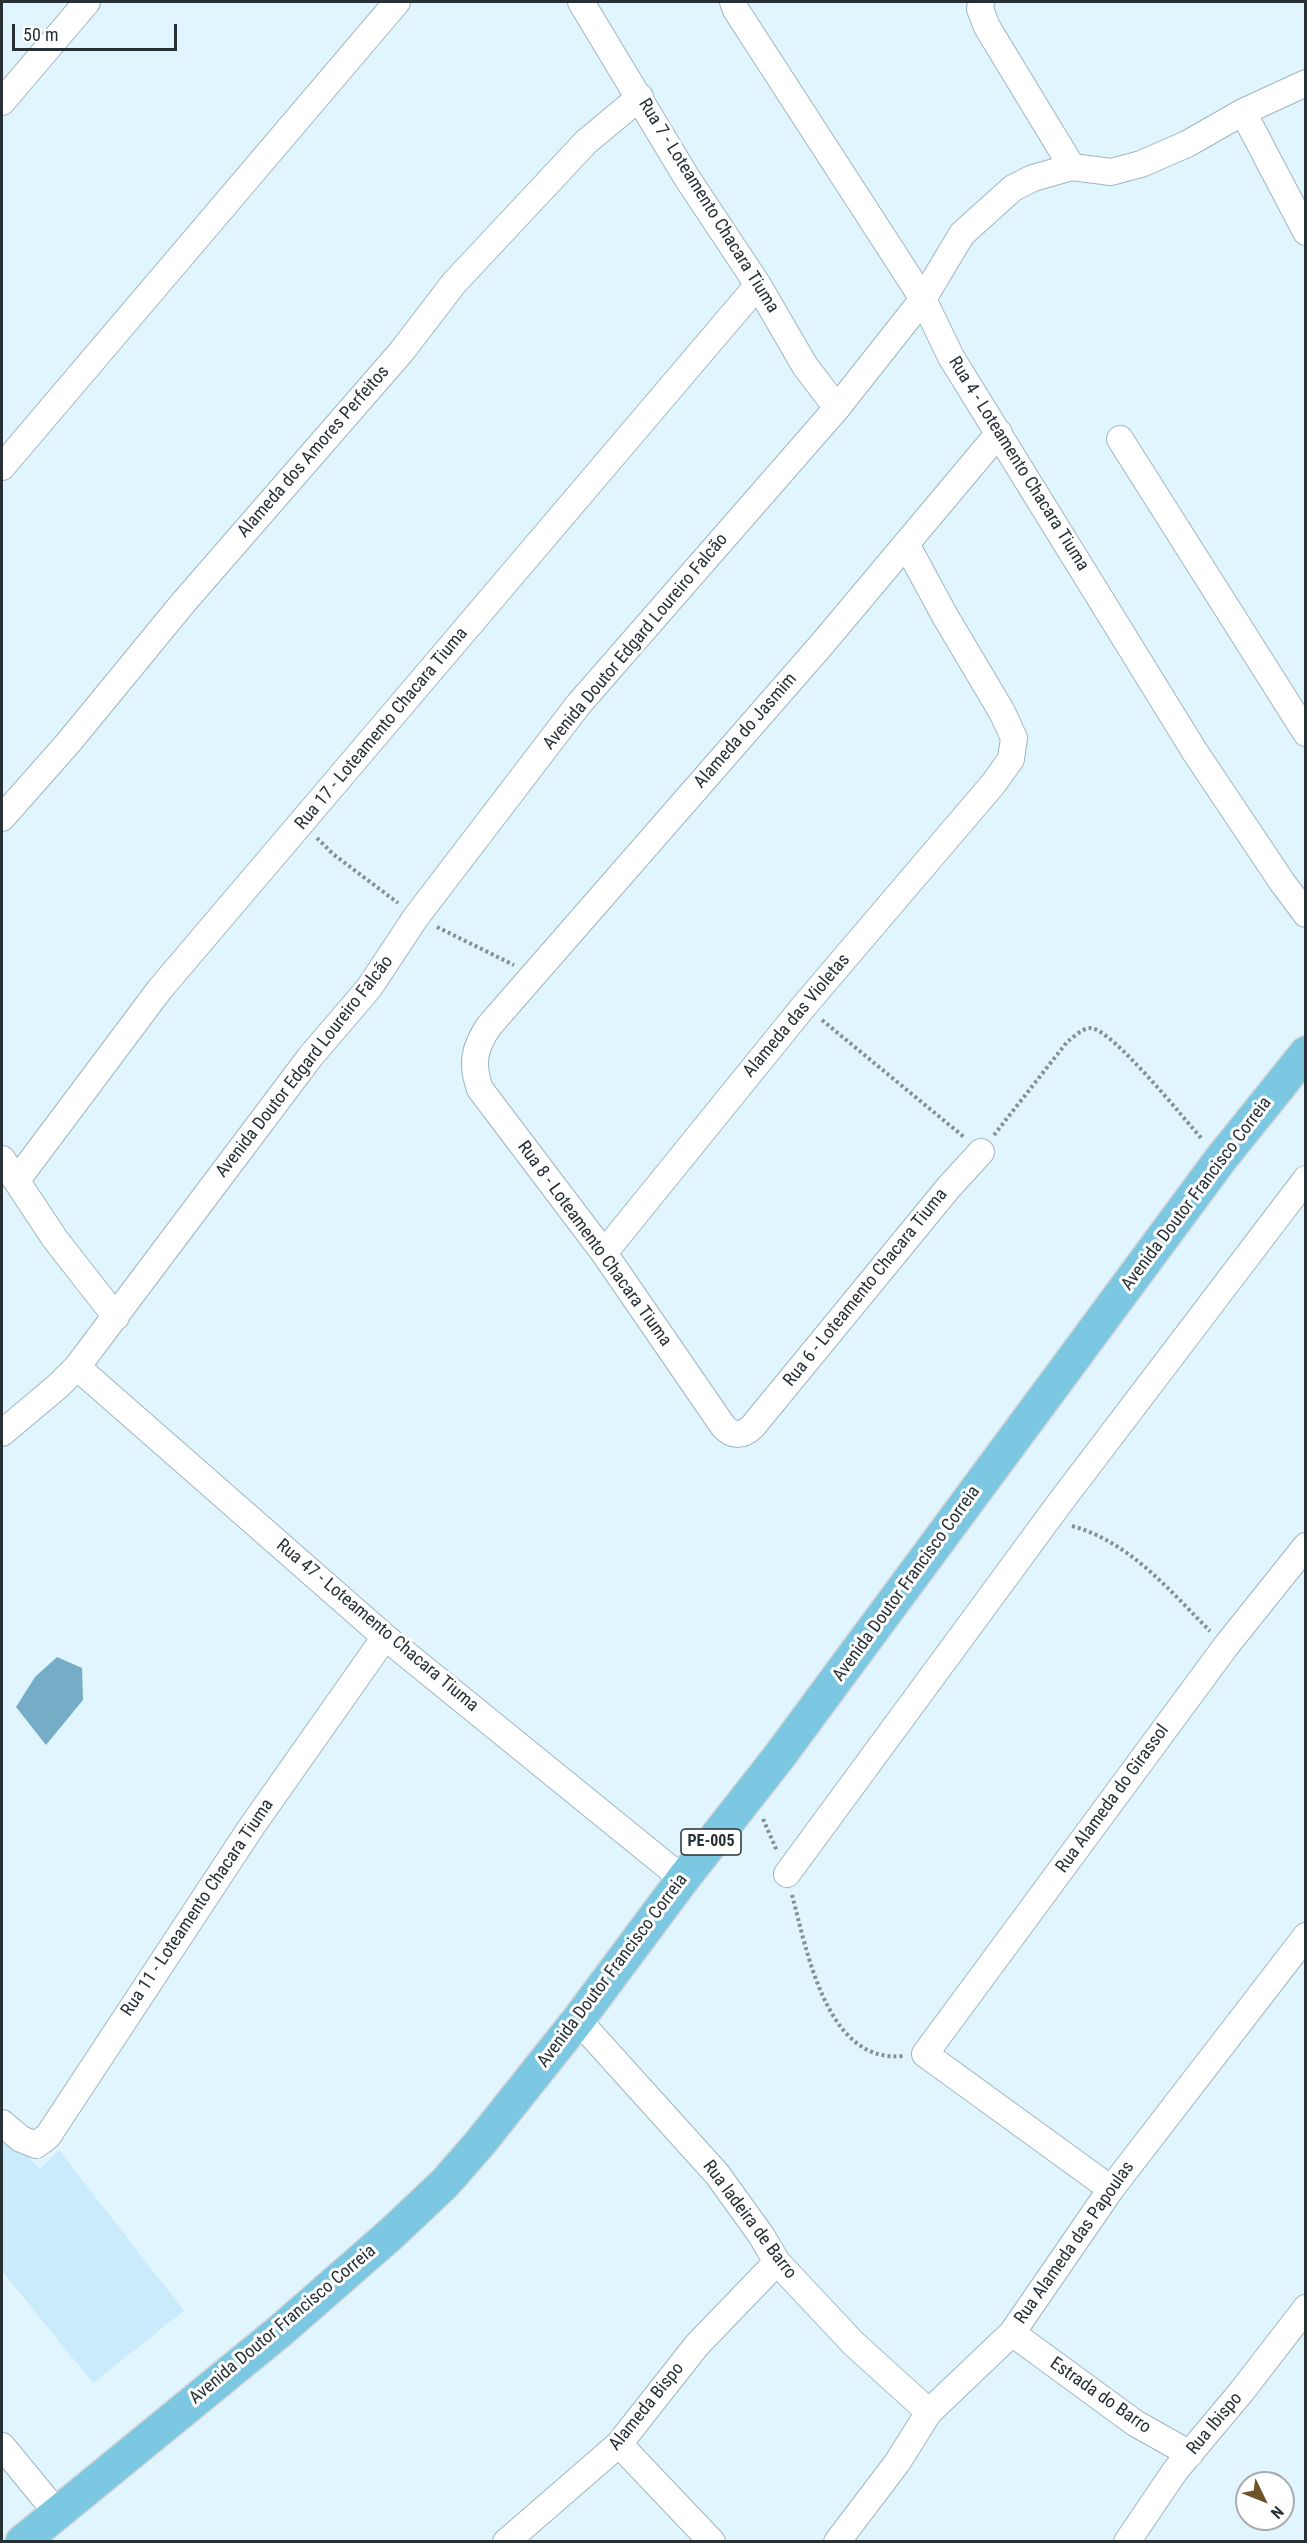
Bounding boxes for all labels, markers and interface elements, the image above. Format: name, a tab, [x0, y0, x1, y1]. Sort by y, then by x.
scale bar	[15, 12, 180, 50]
text: 50 m	[23, 24, 58, 45]
street label: Rua 7 - Loteamento Chacara Tiuma	[633, 95, 783, 317]
street label: Rua 4 - Loteamento Chacara Tiuma	[943, 353, 1093, 575]
street label: Alameda dos Amores Perfeitos	[234, 362, 394, 542]
street label: Avenida Doutor Edgard Loureiro Falcão	[539, 529, 733, 755]
street label: Rua 17 - Loteamento Chacara Tiuma	[291, 624, 473, 834]
street label: Alameda do Jasmim	[690, 669, 802, 793]
street label: Alameda das Violetas	[739, 950, 855, 1082]
street label: Avenida Doutor Edgard Loureiro Falcão	[212, 952, 398, 1182]
street label: Avenida Doutor Francisco Correia	[1117, 1093, 1277, 1295]
street label: Rua 8 - Loteamento Chacara Tiuma	[512, 1137, 676, 1351]
street label: Rua 6 - Loteamento Chacara Tiuma	[779, 1185, 953, 1391]
street label: Avenida Doutor Francisco Correia	[829, 1482, 985, 1686]
street label: Rua 47 - Loteamento Chacara Tiuma	[272, 1535, 482, 1717]
street label: Rua Alameda do Girassol	[1052, 1721, 1174, 1877]
street label: Rua 11 - Loteamento Chacara Tiuma	[117, 1795, 279, 2021]
road number: PE-005	[681, 1829, 741, 1855]
street label: Avenida Doutor Francisco Correia	[533, 1870, 693, 2072]
street label: Rua ladeira de Barro	[697, 2156, 801, 2284]
street label: Rua Alameda das Papoulas	[1011, 2157, 1139, 2329]
street label: Avenida Doutor Francisco Correia	[185, 2241, 381, 2409]
street label: Estrada do Barro	[1045, 2353, 1155, 2439]
street label: Alameda Bispo	[605, 2359, 689, 2455]
street label: Rua Ibispo	[1183, 2388, 1247, 2460]
north arrow	[1235, 2471, 1295, 2531]
text: N	[1267, 2502, 1287, 2522]

